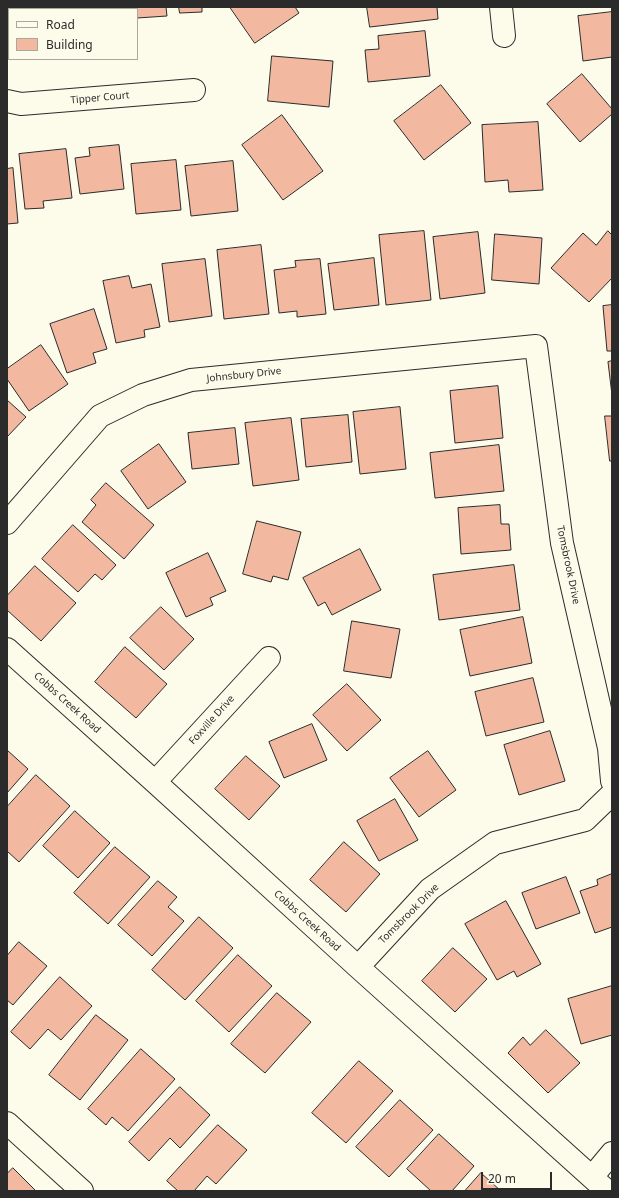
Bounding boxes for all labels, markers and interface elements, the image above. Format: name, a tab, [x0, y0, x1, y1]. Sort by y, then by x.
legend	[8, 8, 138, 60]
text: Road	[46, 16, 75, 33]
text: Building	[46, 36, 93, 53]
street label: Tipper Court	[70, 89, 130, 107]
street label: Johnsbury Drive	[206, 365, 282, 385]
street label: Tomsbrook Drive	[554, 525, 582, 605]
street label: Cobbs Creek Road	[31, 670, 103, 736]
street label: Foxville Drive	[187, 693, 237, 747]
street label: Tomsbrook Drive	[377, 882, 441, 946]
street label: Cobbs Creek Road	[271, 888, 343, 954]
scale bar	[483, 1164, 554, 1190]
text: 20 m	[488, 1170, 516, 1187]

